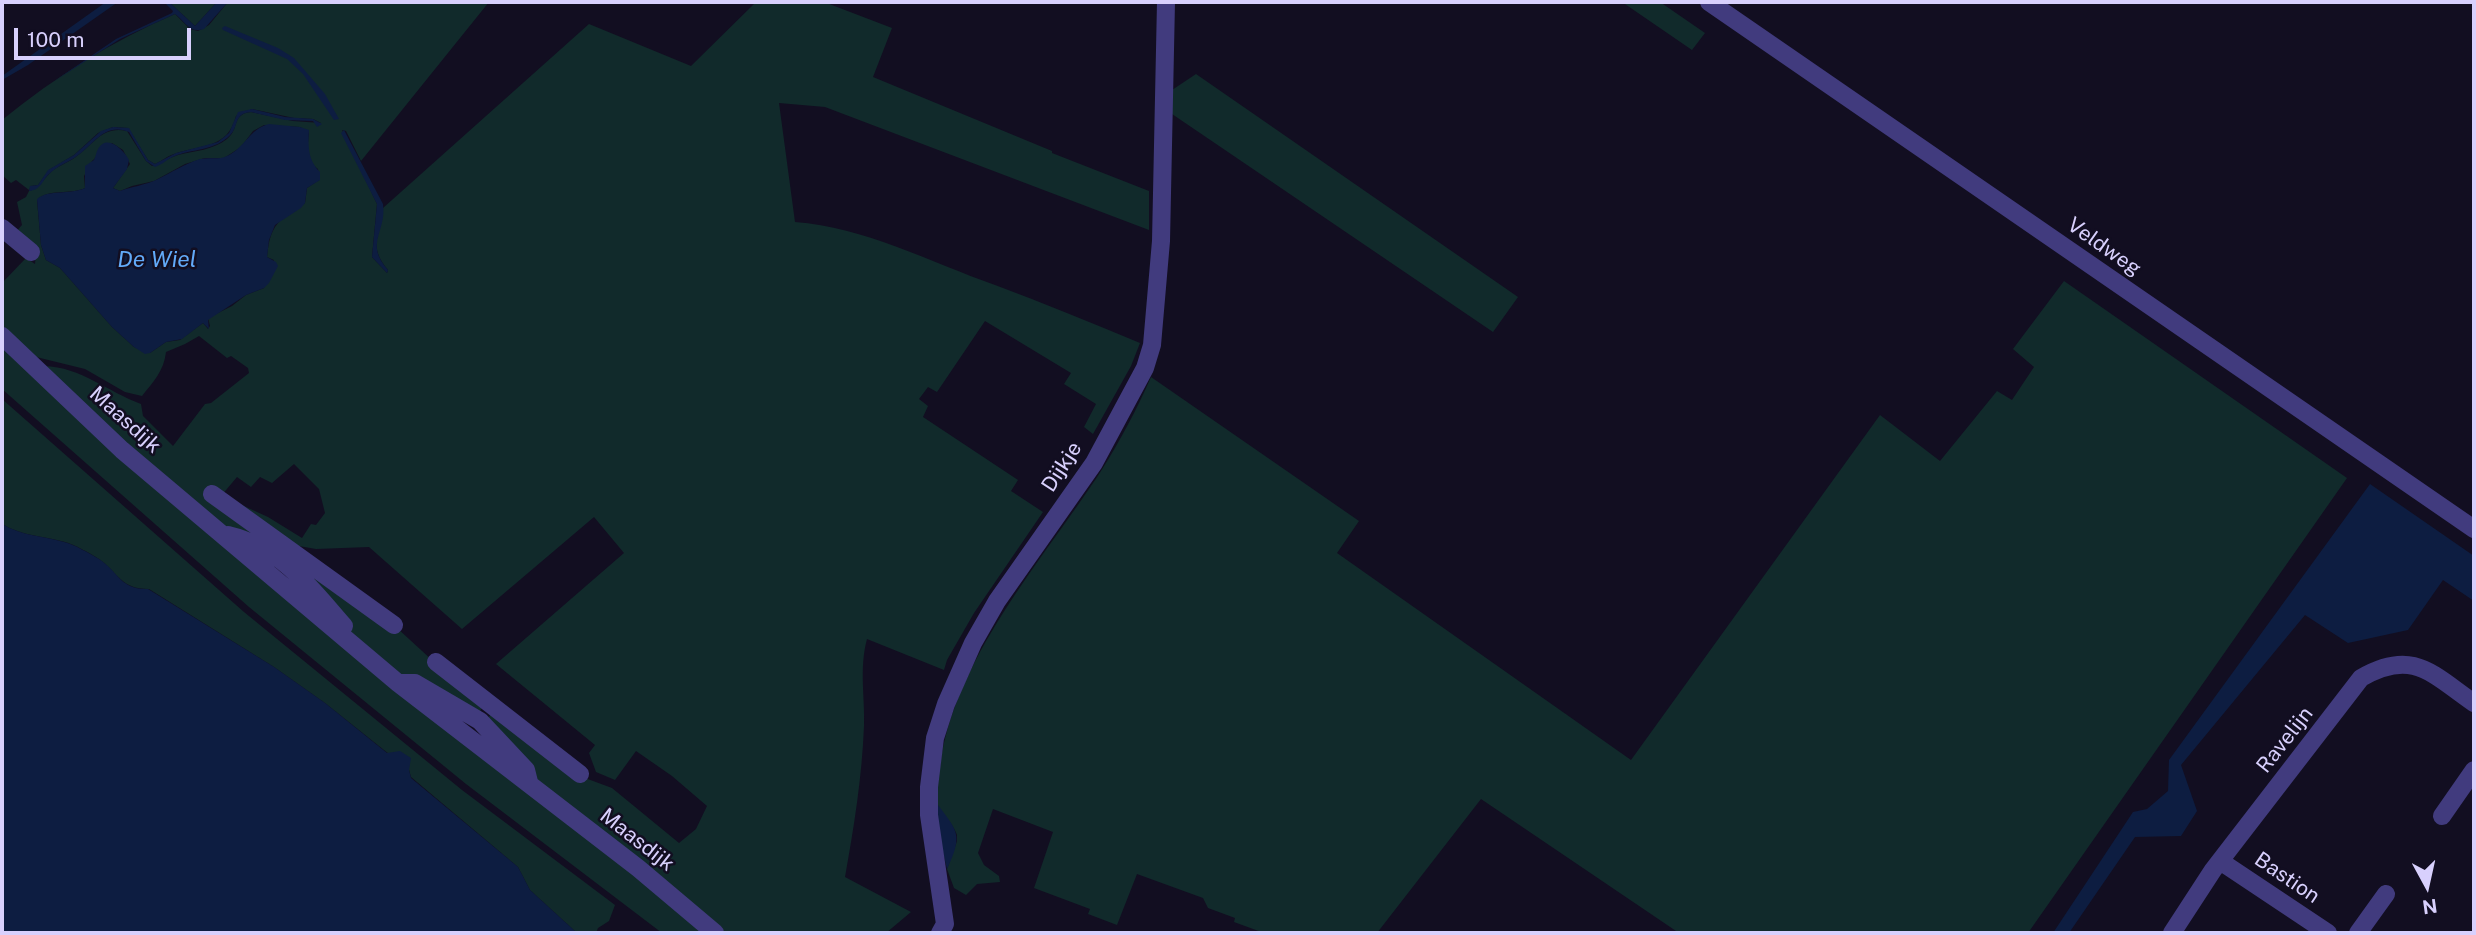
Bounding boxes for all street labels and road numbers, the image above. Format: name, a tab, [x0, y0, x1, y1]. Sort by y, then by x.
street label: Veldweg	[2062, 212, 2146, 282]
street label: Maasdijk	[84, 381, 166, 459]
street label: Dijkje	[1037, 437, 1087, 497]
street label: Ravelijn	[2251, 702, 2319, 778]
street label: Maasdijk	[595, 803, 679, 877]
street label: Bastion	[2250, 847, 2324, 909]

